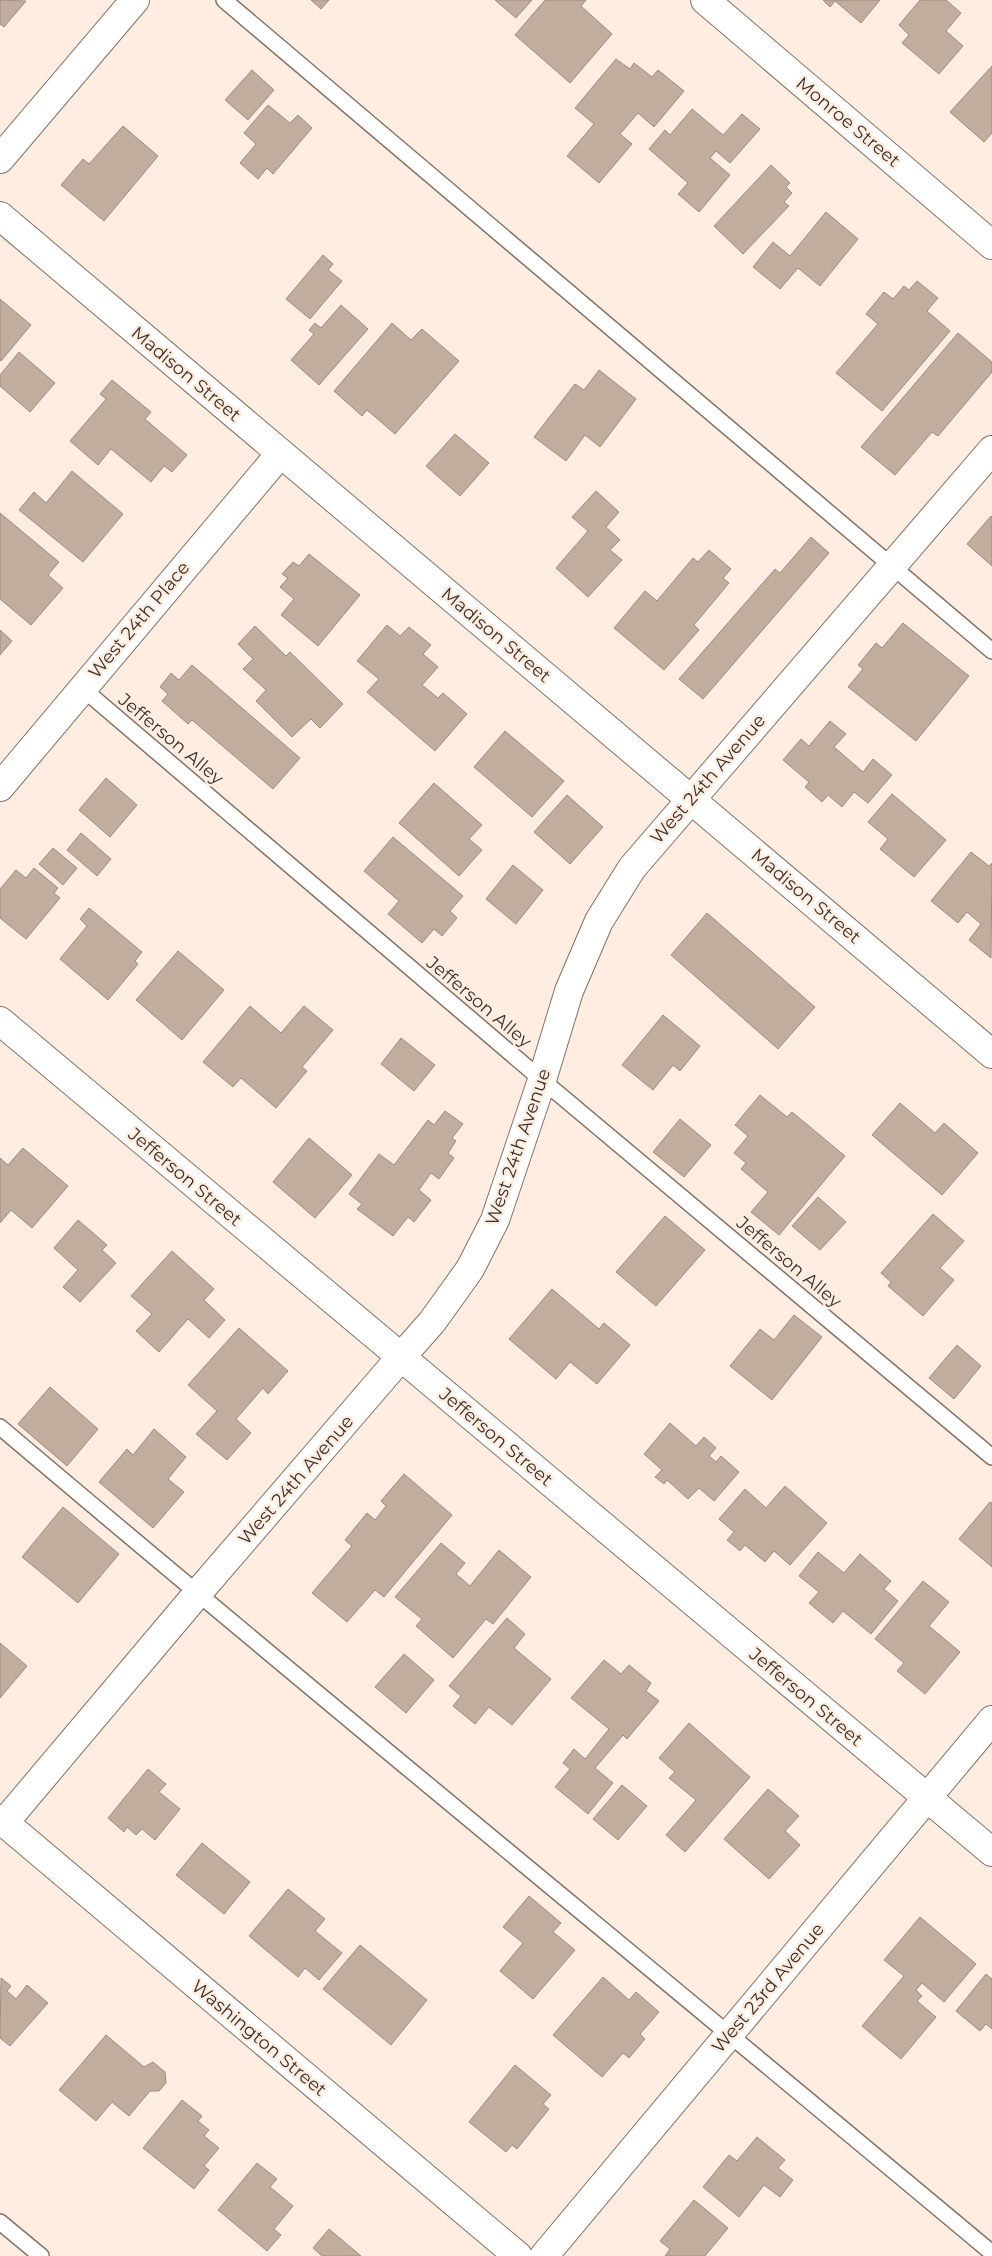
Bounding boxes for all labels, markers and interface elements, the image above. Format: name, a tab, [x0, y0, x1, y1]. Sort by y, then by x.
street label: Monroe Street	[792, 72, 904, 172]
street label: Madison Street	[127, 322, 245, 426]
street label: West 24th Place	[84, 557, 194, 683]
street label: Madison Street	[437, 583, 555, 687]
street label: Jefferson Alley	[113, 688, 228, 789]
street label: West 24th Avenue	[646, 710, 770, 848]
street label: Madison Street	[747, 844, 865, 948]
street label: Jefferson Alley	[421, 951, 536, 1052]
street label: West 24th Avenue	[481, 1066, 555, 1228]
street label: Jefferson Street	[123, 1122, 246, 1231]
street label: Jefferson Alley	[731, 1211, 846, 1312]
street label: Jefferson Street	[434, 1382, 557, 1491]
street label: West 24th Avenue	[234, 1411, 358, 1549]
street label: Jefferson Street	[744, 1642, 867, 1751]
street label: West 23rd Avenue	[707, 1918, 829, 2057]
street label: Washington Street	[187, 1975, 331, 2101]

